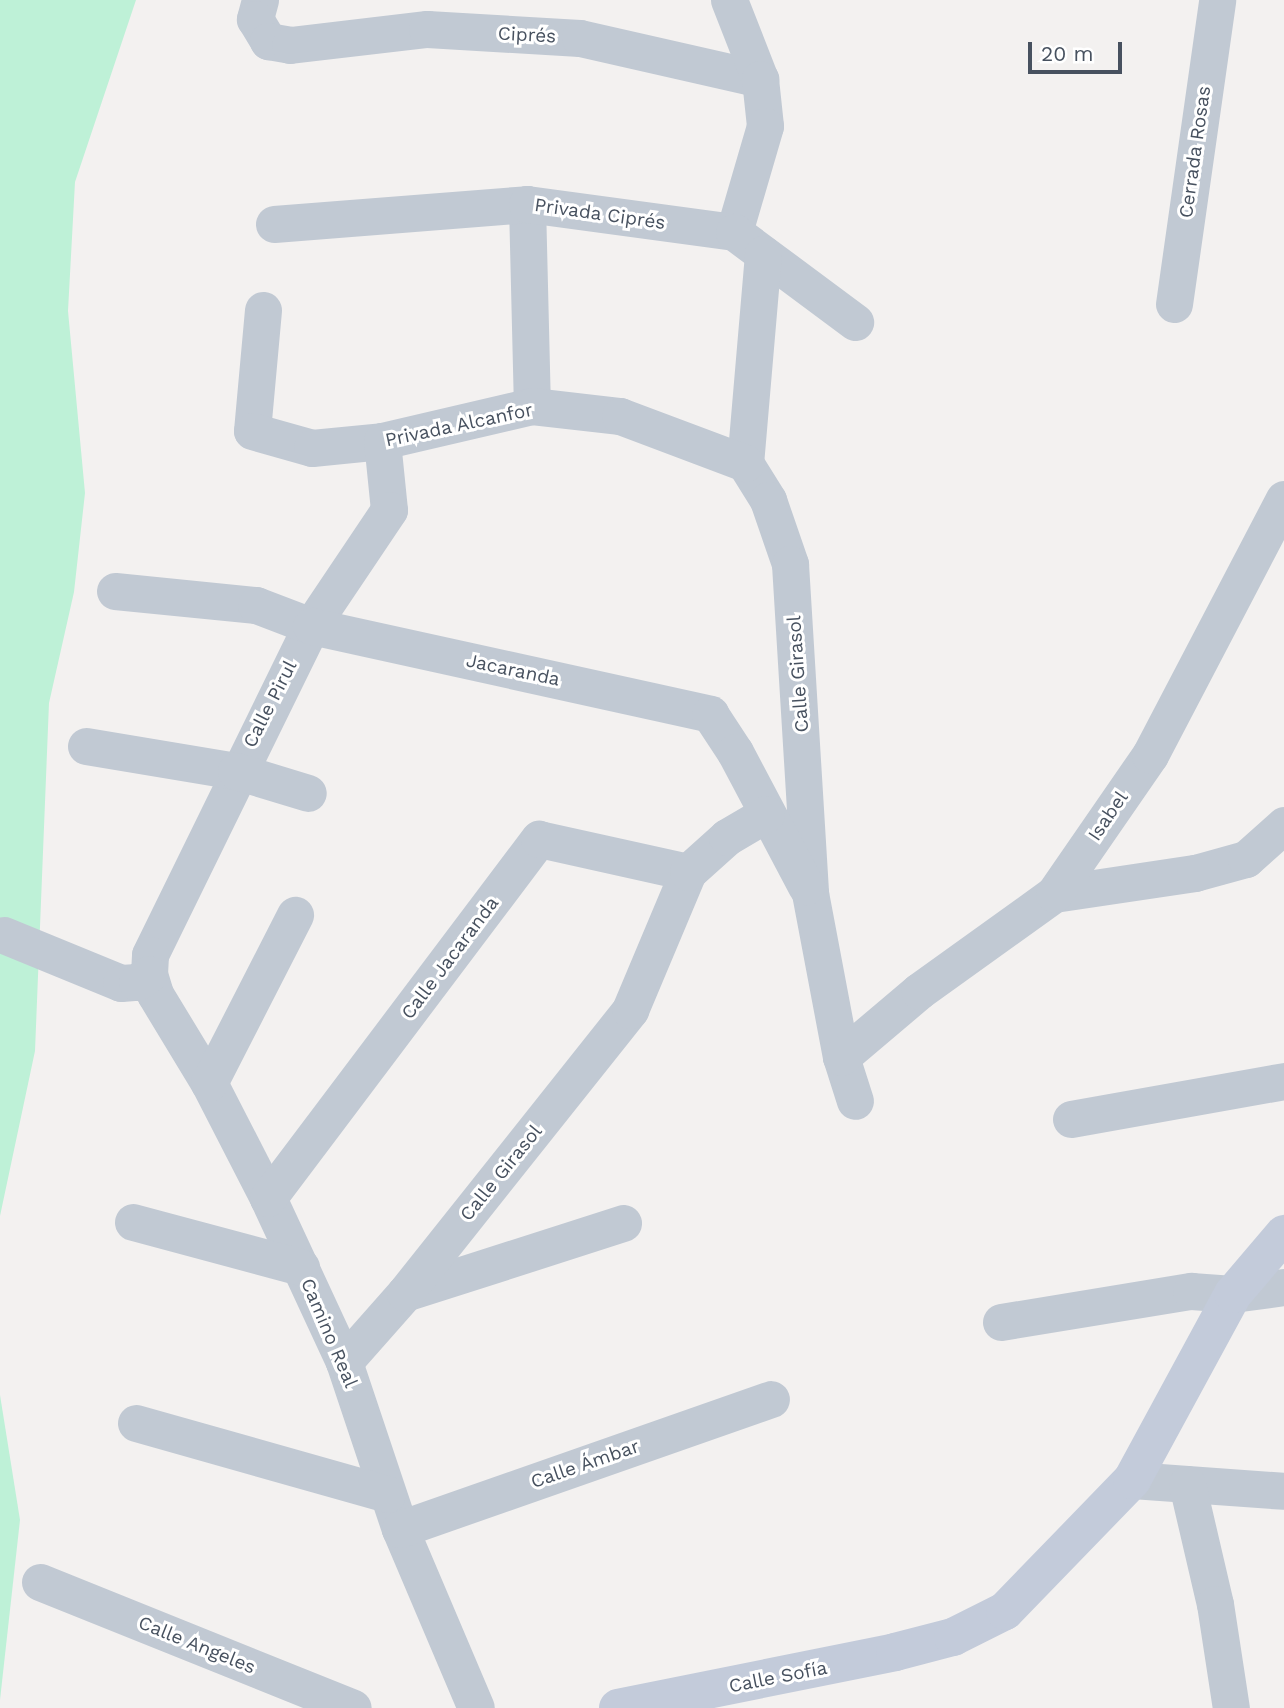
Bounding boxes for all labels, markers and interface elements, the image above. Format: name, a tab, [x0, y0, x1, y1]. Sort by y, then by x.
street label: Ciprés	[497, 22, 557, 48]
scale bar	[1032, 28, 1126, 72]
text: 20 m	[1041, 41, 1093, 66]
street label: Cerrada Rosas	[1174, 84, 1216, 220]
street label: Privada Ciprés	[533, 194, 667, 234]
street label: Privada Alcanfor	[382, 398, 536, 452]
street label: Calle Girasol	[783, 615, 813, 733]
street label: Jacaranda	[464, 649, 562, 691]
street label: Calle Pirul	[238, 657, 302, 751]
street label: Isabel	[1083, 787, 1133, 845]
street label: Calle Jacaranda	[396, 892, 504, 1024]
street label: Calle Girasol	[455, 1120, 547, 1226]
street label: Camino Real	[296, 1275, 362, 1391]
street label: Calle Ámbar	[527, 1435, 643, 1493]
street label: Calle Angeles	[135, 1611, 259, 1679]
street label: Calle Sofía	[727, 1656, 829, 1698]

